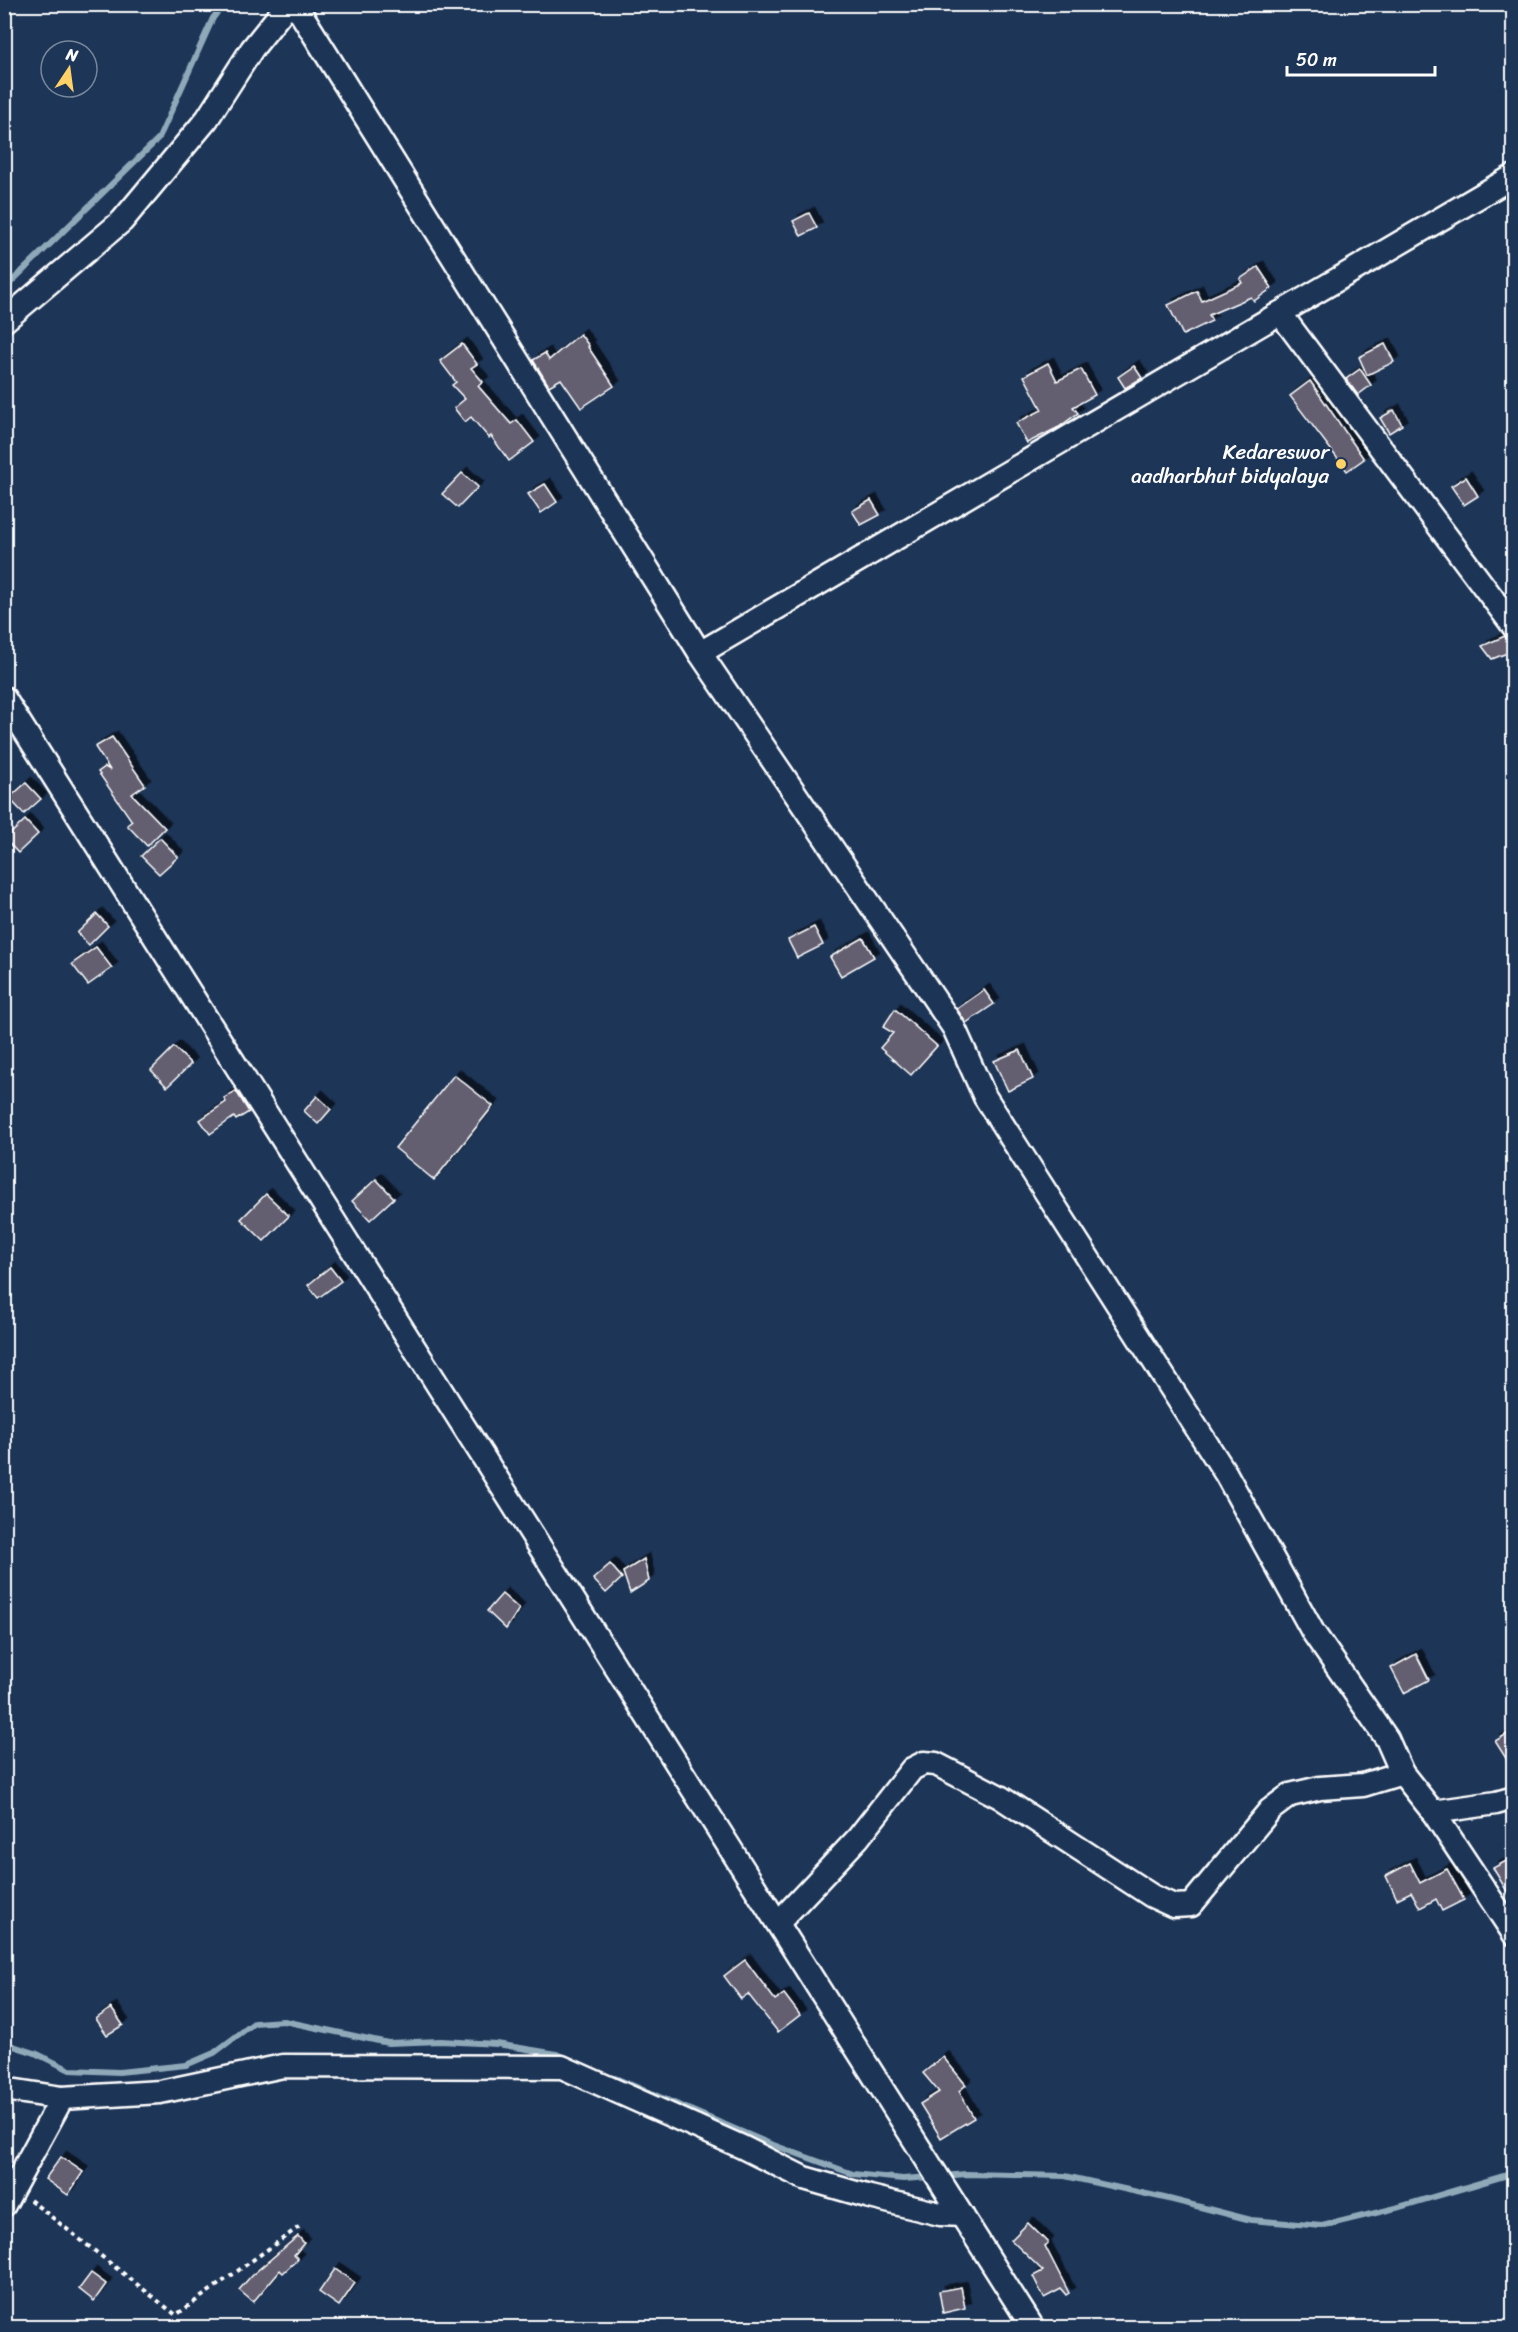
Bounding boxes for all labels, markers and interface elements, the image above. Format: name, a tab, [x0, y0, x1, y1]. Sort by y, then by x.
north arrow	[39, 39, 99, 99]
text: N	[63, 39, 82, 70]
scale bar	[1287, 39, 1436, 77]
text: 50 m	[1296, 44, 1337, 76]
place label: Kedareswor aadharbhut bidyalaya	[1131, 433, 1330, 495]
marker: Kedareswor aadharbhut bidyalaya	[1334, 457, 1348, 471]

